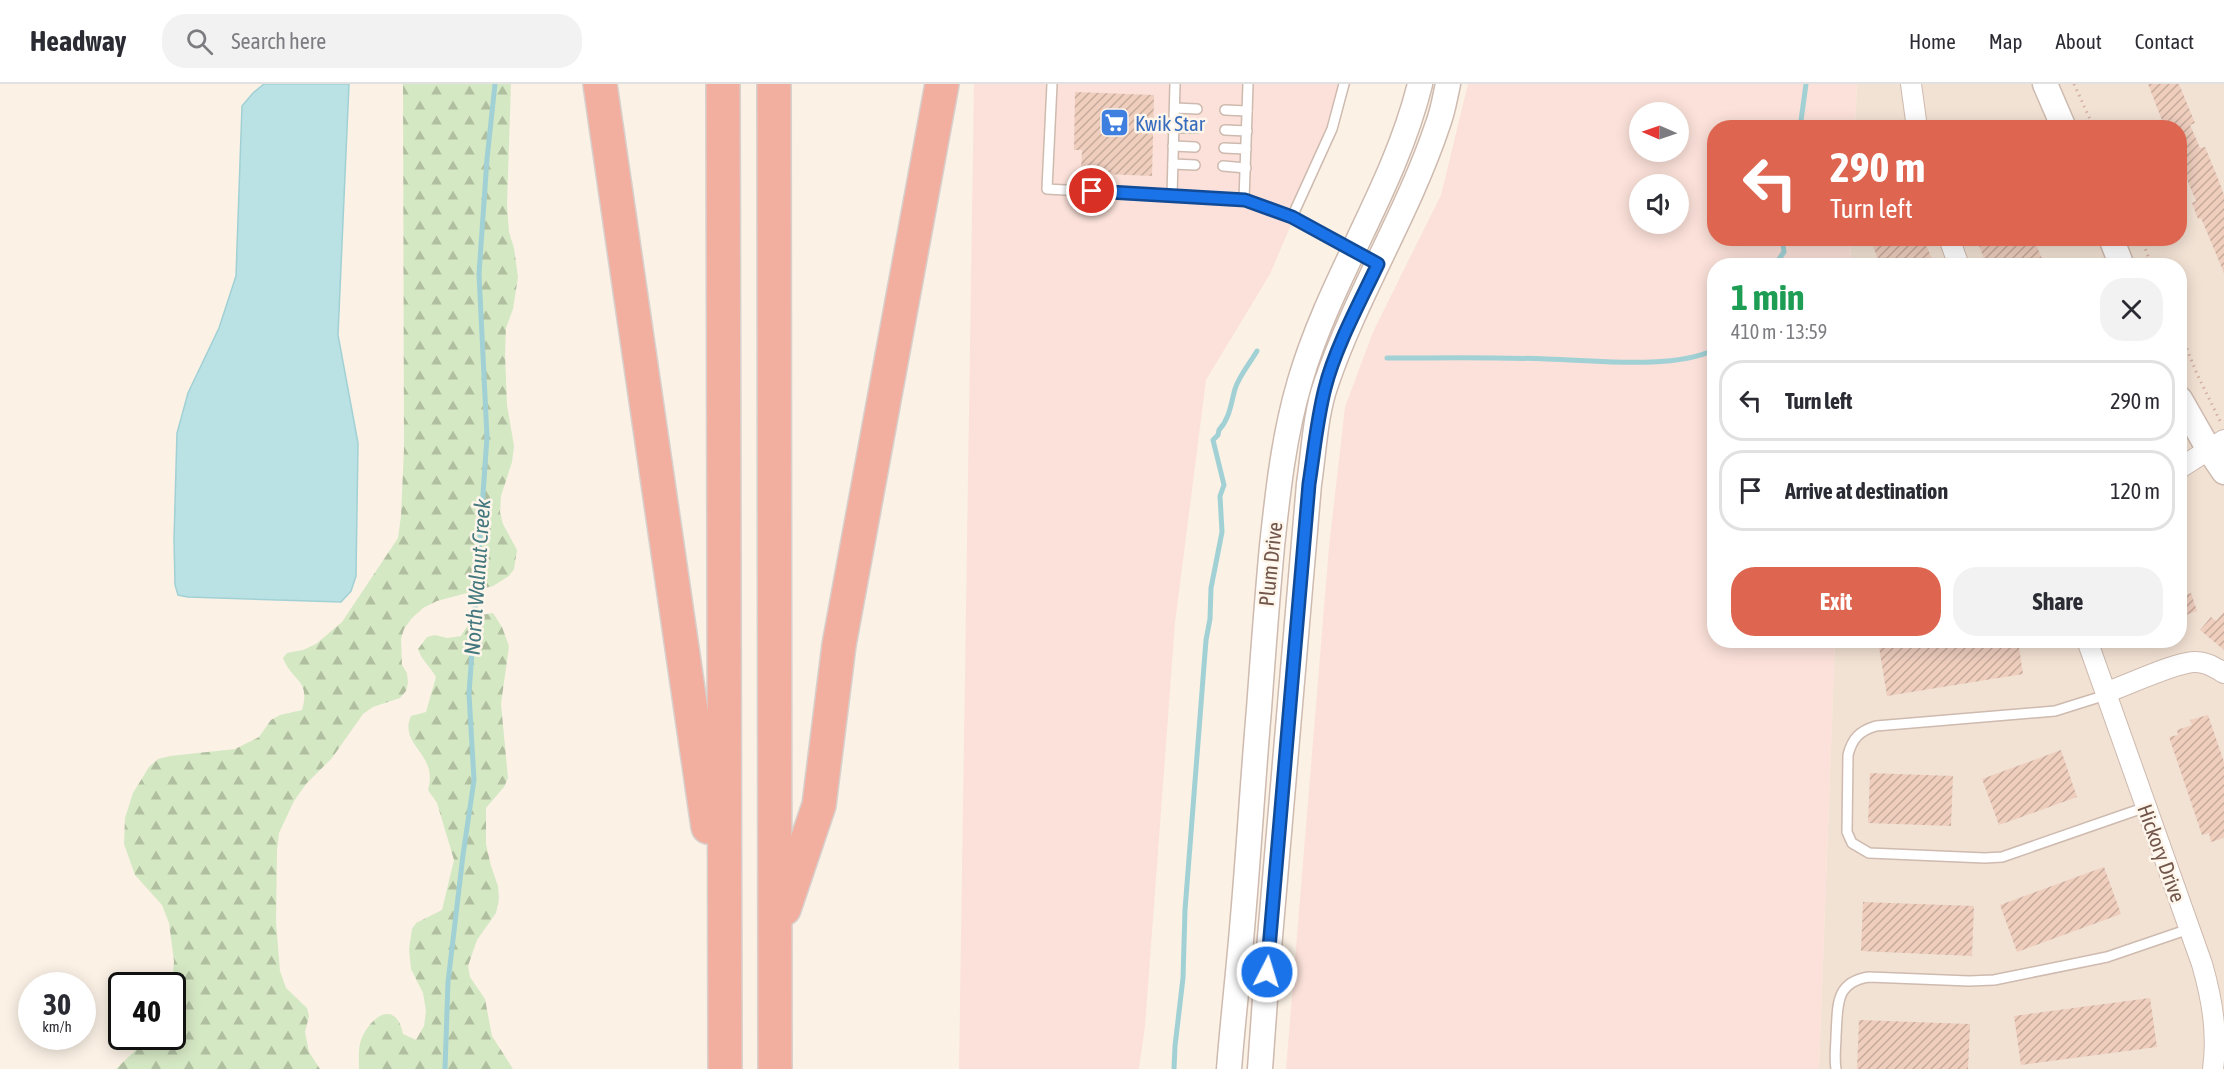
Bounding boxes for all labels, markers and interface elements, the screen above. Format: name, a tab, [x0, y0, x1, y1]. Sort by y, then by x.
search box	[162, 14, 582, 68]
text: Headway	[30, 25, 126, 57]
icon: search	[183, 25, 216, 58]
text: Search here	[231, 28, 326, 54]
text: Home	[1909, 29, 1956, 53]
text: Map	[1989, 29, 2023, 53]
text: About	[2056, 29, 2102, 53]
text: Contact	[2135, 29, 2194, 53]
north arrow	[1629, 102, 1689, 162]
map controls	[1629, 102, 1689, 234]
supermarket icon: Kwik Star	[1098, 107, 1130, 139]
place label: Kwik Star	[1135, 111, 1206, 135]
text: 290 m	[1830, 143, 1925, 191]
icon: left	[1731, 144, 1809, 222]
pin	[1066, 165, 1117, 216]
icon: arrive	[1075, 174, 1108, 207]
button: sound	[1629, 174, 1689, 234]
text: Turn left	[1830, 193, 1913, 224]
text: 1 min	[1731, 276, 1805, 318]
button: close	[2100, 278, 2163, 341]
text: 410 m · 13:59	[1731, 320, 1827, 343]
icon: left	[1734, 384, 1767, 417]
text: Turn left	[1785, 388, 1852, 414]
text: 290 m	[2110, 388, 2160, 414]
icon: arrive	[1734, 474, 1767, 507]
text: Arrive at destination	[1785, 478, 1948, 504]
text: 120 m	[2110, 478, 2160, 504]
water label: North Walnut Creek	[459, 498, 495, 656]
street label: Plum Drive	[1254, 521, 1286, 607]
button: Exit	[1731, 567, 1941, 636]
button: Share	[1953, 567, 2163, 636]
street label: Hickory Drive	[2133, 801, 2191, 905]
position arrow	[1235, 940, 1299, 1004]
speed limit sign: 40	[108, 972, 186, 1050]
text: 30	[43, 987, 71, 1021]
text: km/h	[42, 1018, 72, 1035]

